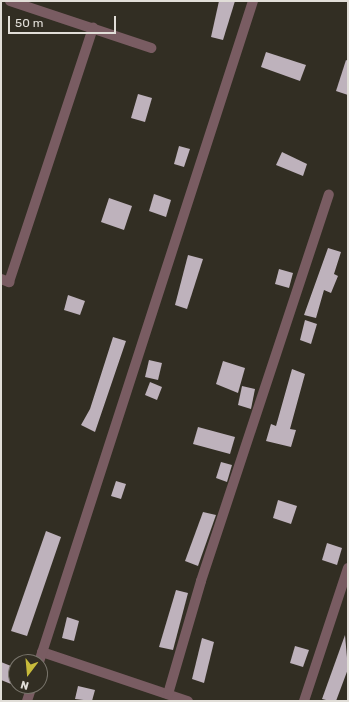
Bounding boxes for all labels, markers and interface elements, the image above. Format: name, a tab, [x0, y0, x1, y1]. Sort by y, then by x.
scale bar	[10, 8, 118, 34]
text: 50 m	[15, 16, 43, 30]
north arrow	[8, 654, 48, 694]
text: N	[19, 678, 30, 692]

